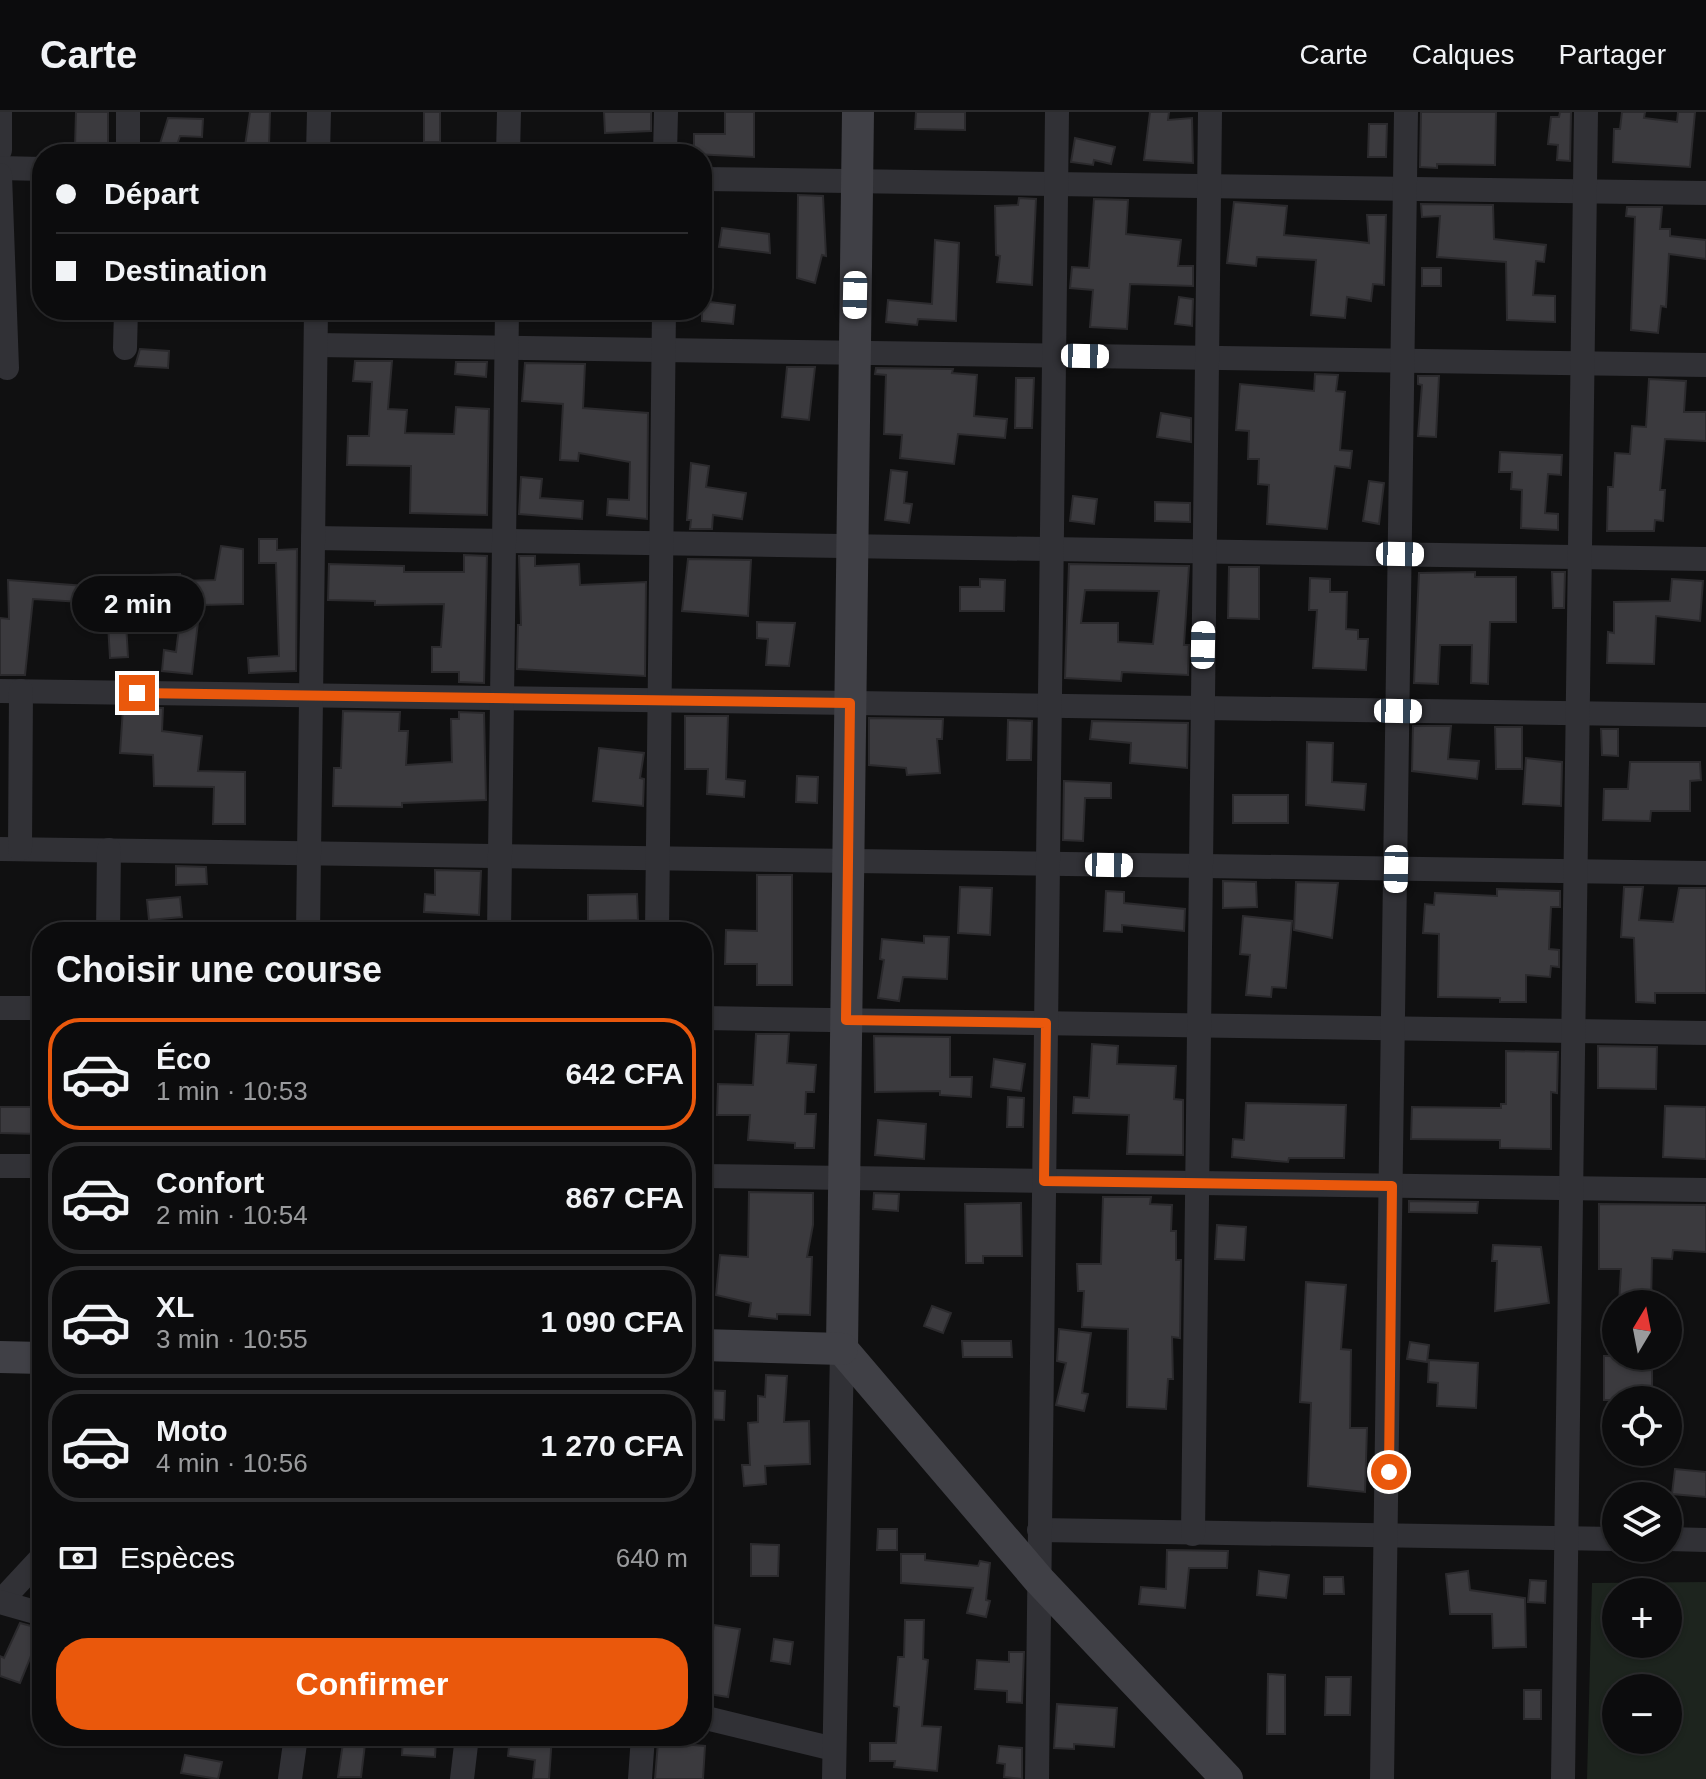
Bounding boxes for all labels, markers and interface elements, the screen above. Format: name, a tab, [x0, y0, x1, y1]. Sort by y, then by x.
text: Carte	[40, 34, 137, 76]
text: Carte	[1299, 39, 1368, 70]
text: Calques	[1412, 39, 1515, 70]
text: Partager	[1559, 39, 1666, 70]
text: Départ	[104, 177, 199, 210]
text: Destination	[104, 254, 267, 287]
car	[843, 271, 867, 319]
car	[1061, 344, 1109, 368]
car	[1376, 542, 1424, 566]
callout: 2 min	[71, 577, 203, 633]
text: 2 min	[104, 589, 172, 619]
car	[1191, 621, 1215, 669]
route end	[119, 675, 155, 711]
car	[1374, 699, 1422, 723]
car	[1384, 845, 1408, 893]
car	[1085, 853, 1133, 877]
text: Choisir une course	[56, 949, 382, 990]
icon: car	[60, 1038, 132, 1110]
text: Éco	[156, 1042, 211, 1075]
text: 642 CFA	[566, 1057, 684, 1090]
text: 1 min · 10:53	[156, 1076, 308, 1106]
icon: car	[60, 1162, 132, 1234]
text: Confort	[156, 1166, 264, 1199]
text: 867 CFA	[566, 1181, 684, 1214]
text: 2 min · 10:54	[156, 1200, 308, 1230]
icon: car	[60, 1286, 132, 1358]
text: XL	[156, 1290, 194, 1323]
north arrow	[1602, 1290, 1682, 1370]
map controls	[1602, 1290, 1682, 1754]
text: 1 090 CFA	[541, 1305, 684, 1338]
text: 3 min · 10:55	[156, 1324, 308, 1354]
button: locate	[1602, 1386, 1682, 1466]
icon: car	[60, 1410, 132, 1482]
text: Moto	[156, 1414, 228, 1447]
text: 1 270 CFA	[541, 1429, 684, 1462]
text: 4 min · 10:56	[156, 1448, 308, 1478]
route start	[1371, 1454, 1407, 1490]
button: layers	[1602, 1482, 1682, 1562]
icon: cash	[56, 1536, 100, 1580]
text: Espèces	[120, 1541, 235, 1574]
text: 640 m	[616, 1543, 688, 1573]
button: +	[1602, 1578, 1682, 1658]
button: Confirmer	[56, 1638, 688, 1730]
button: −	[1602, 1674, 1682, 1754]

